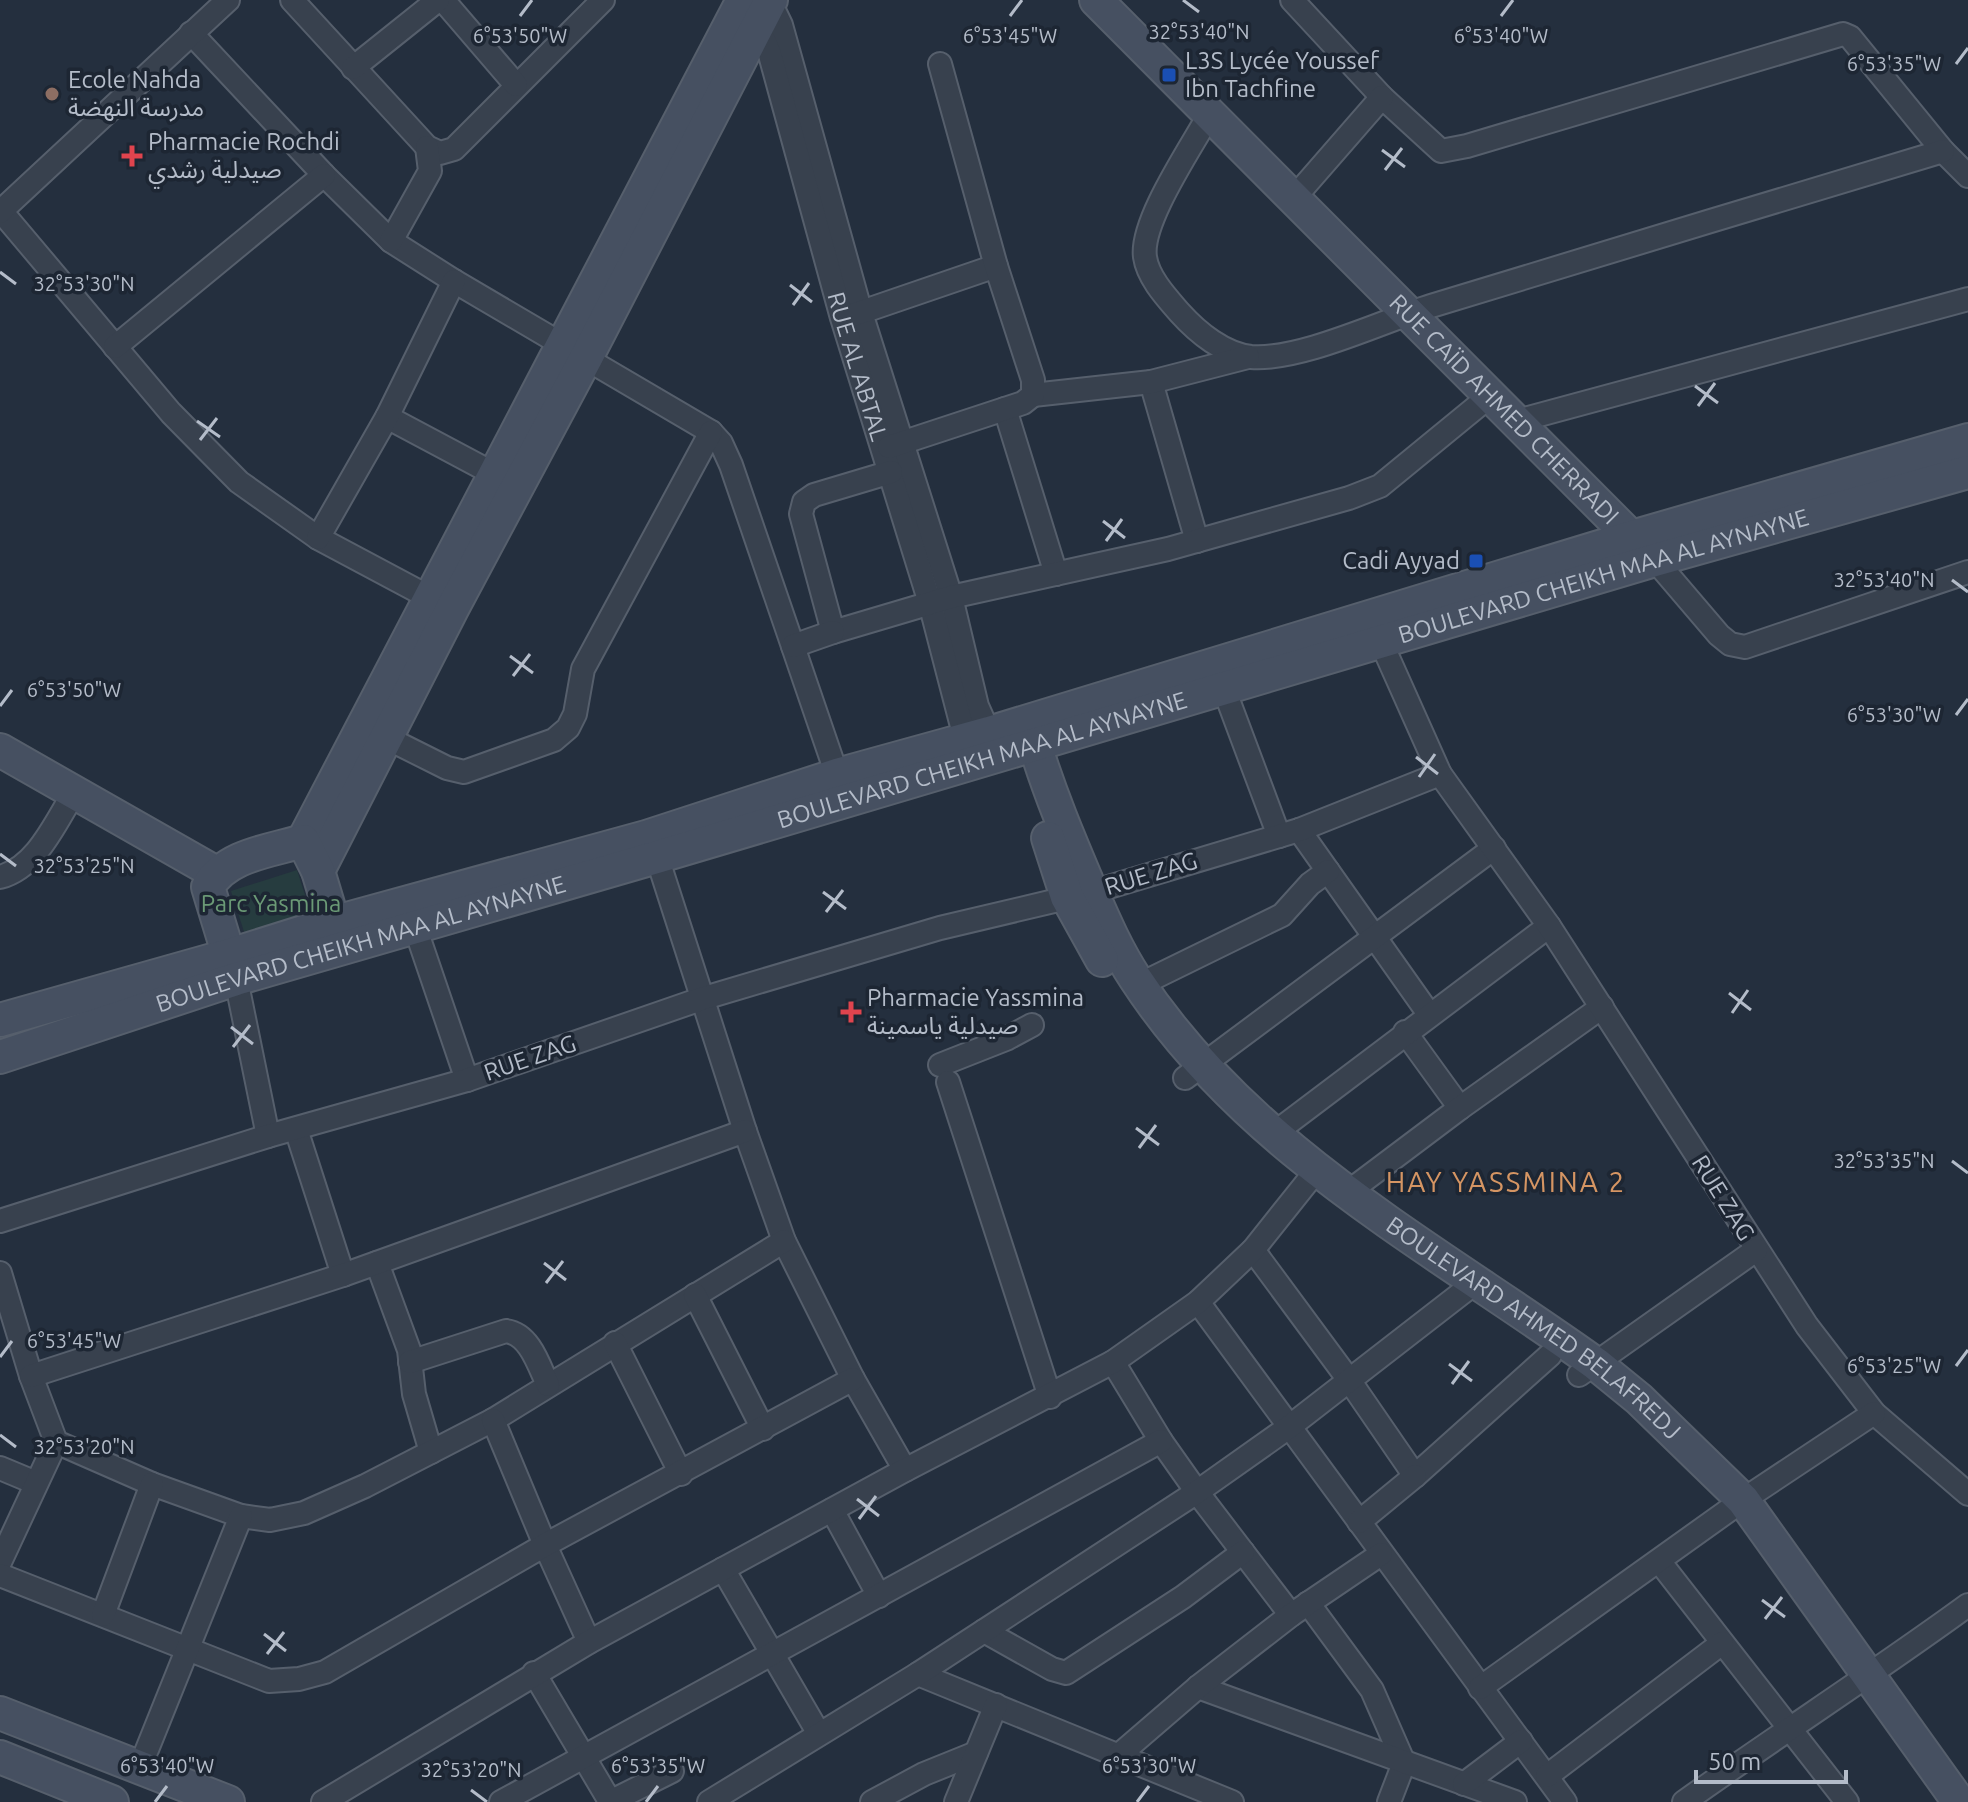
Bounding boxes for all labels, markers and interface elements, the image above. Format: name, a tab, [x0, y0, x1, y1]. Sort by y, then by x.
text: 32°53'40"N	[1148, 20, 1250, 43]
text: 6°53'50"W	[473, 24, 567, 47]
text: 6°53'45"W	[963, 24, 1057, 47]
text: 6°53'40"W	[1454, 24, 1548, 47]
place label: L3S Lycée Youssef Ibn Tachfine	[1185, 47, 1380, 102]
text: 6°53'35"W	[1847, 52, 1941, 75]
place label: Ecole Nahda مدرسة النهضة	[68, 66, 204, 122]
marker: L3S Lycée Youssef Ibn Tachfine	[1160, 66, 1178, 84]
marker: Ecole Nahda مدرسة النهضة	[43, 85, 61, 103]
place label: Pharmacie Rochdi صيدلية رشدي	[148, 128, 340, 189]
marker: Pharmacie Rochdi صيدلية رشدي	[123, 147, 141, 165]
text: 32°53'30"N	[33, 272, 135, 295]
street label: RUE AL ABTAL	[823, 289, 893, 444]
street label: RUE CAÏD AHMED CHERRADI	[1384, 289, 1624, 530]
street label: BOULEVARD CHEIKH MAA AL AYNAYNE	[1395, 504, 1811, 649]
place label: Cadi Ayyad	[1342, 547, 1460, 574]
marker: Cadi Ayyad	[1467, 552, 1485, 570]
text: 32°53'40"N	[1833, 568, 1935, 591]
text: 6°53'50"W	[27, 678, 121, 701]
street label: BOULEVARD CHEIKH MAA AL AYNAYNE	[774, 686, 1190, 833]
text: 6°53'30"W	[1847, 703, 1941, 726]
street label: RUE ZAG	[1101, 847, 1201, 900]
text: 32°53'25"N	[33, 854, 135, 877]
street label: BOULEVARD CHEIKH MAA AL AYNAYNE	[152, 870, 569, 1018]
park label: Parc Yasmina	[201, 890, 341, 917]
place label: Pharmacie Yassmina صيدلية ياسمينة	[867, 984, 1084, 1039]
marker: Pharmacie Yassmina صيدلية ياسمينة	[842, 1003, 860, 1021]
street label: RUE ZAG	[480, 1029, 579, 1086]
text: 32°53'35"N	[1833, 1149, 1935, 1172]
street label: RUE ZAG	[1687, 1150, 1760, 1245]
district label: HAY YASSMINA 2	[1386, 1166, 1626, 1197]
street label: BOULEVARD AHMED BELAFREDJ	[1381, 1211, 1686, 1445]
text: 6°53'45"W	[27, 1329, 121, 1352]
text: 6°53'25"W	[1847, 1354, 1941, 1377]
text: 32°53'20"N	[33, 1435, 135, 1458]
scale bar	[1696, 1734, 1846, 1784]
text: 50 m	[1708, 1748, 1761, 1775]
text: 6°53'40"W	[120, 1754, 214, 1777]
text: 6°53'35"W	[611, 1754, 705, 1777]
text: 6°53'30"W	[1102, 1754, 1196, 1777]
text: 32°53'20"N	[420, 1758, 522, 1781]

